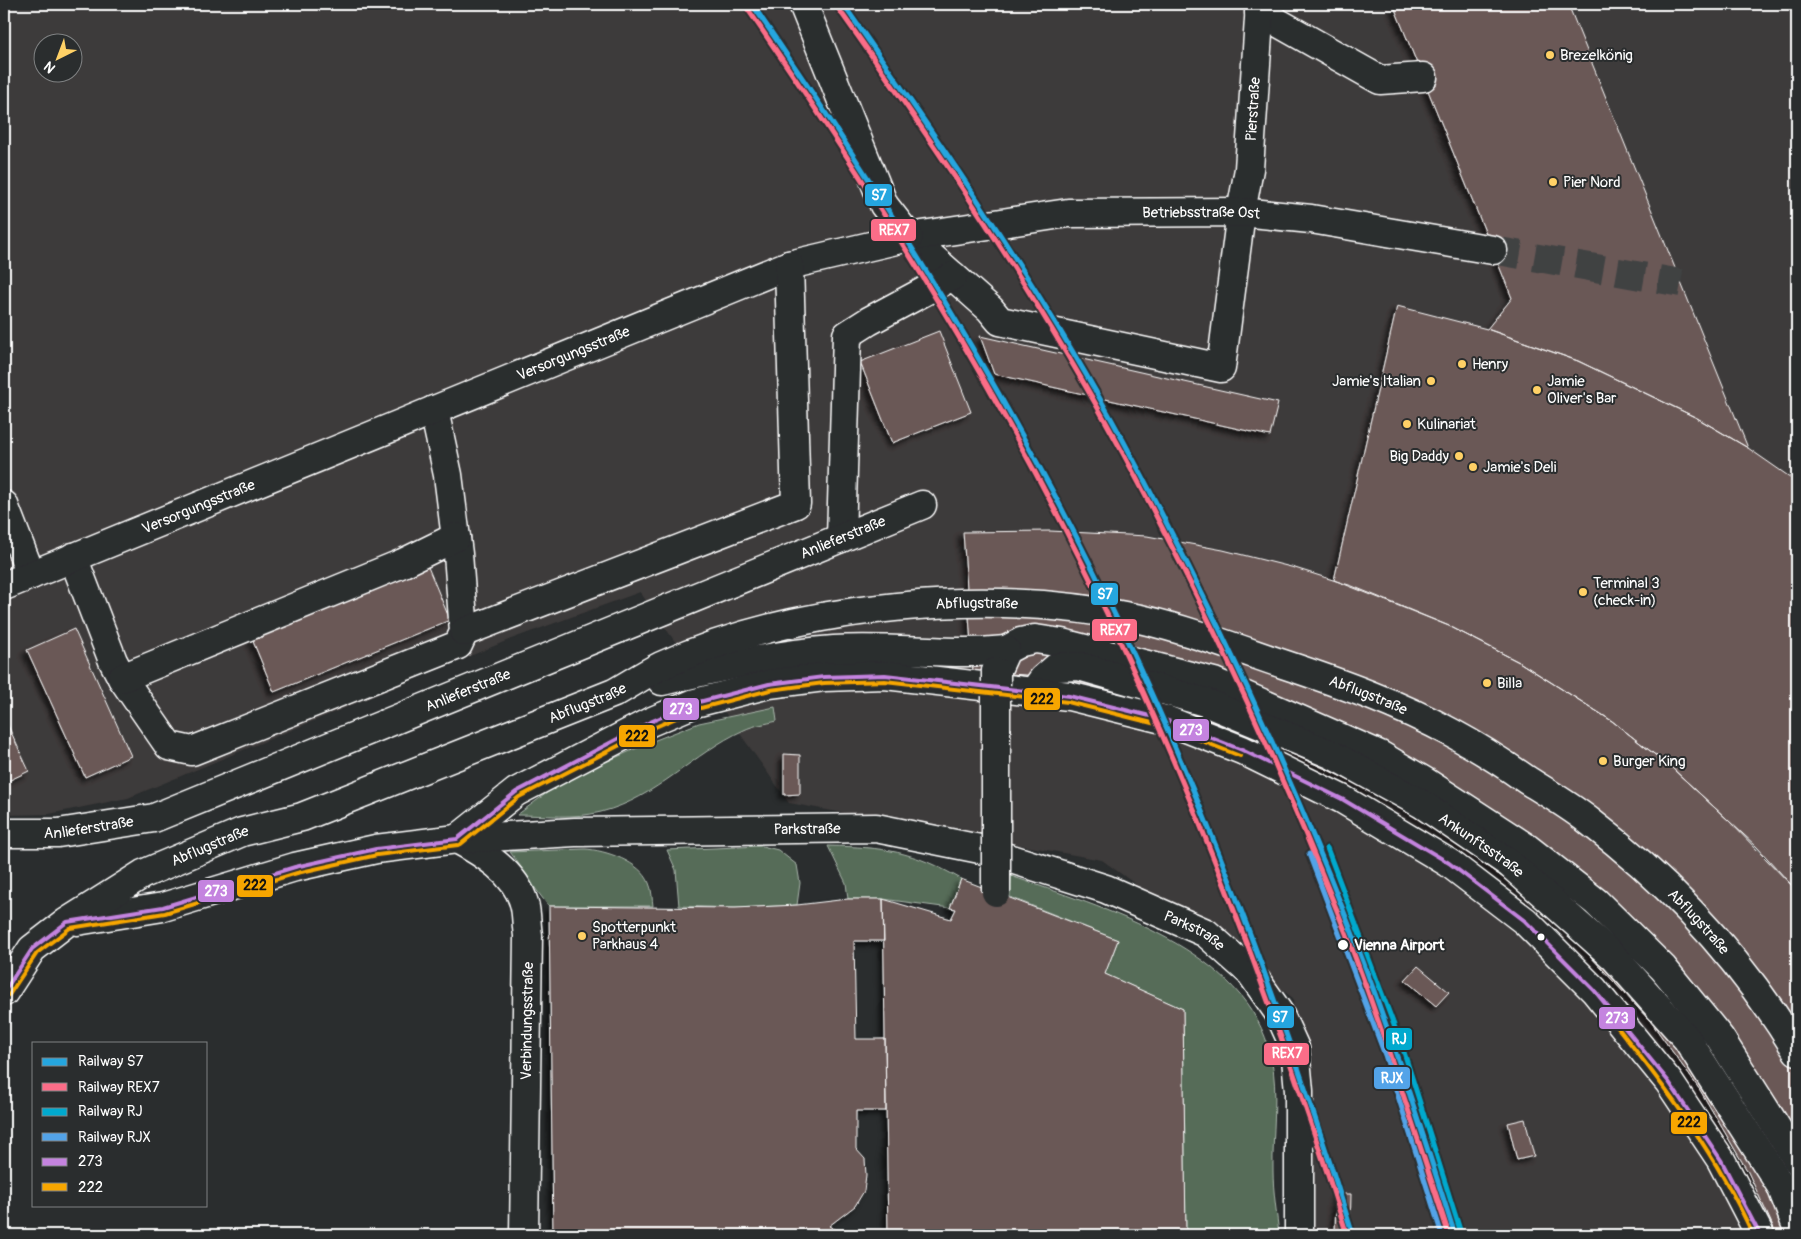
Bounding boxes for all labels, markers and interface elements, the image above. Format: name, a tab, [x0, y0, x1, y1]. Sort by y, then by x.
north arrow	[32, 32, 82, 82]
place label: Brezelkönig	[1560, 46, 1633, 65]
marker: Brezelkönig	[1544, 49, 1556, 61]
text: N	[40, 58, 59, 77]
street label: Pierstraße	[1242, 76, 1265, 142]
place label: Pier Nord	[1563, 173, 1621, 192]
marker: Pier Nord	[1547, 176, 1559, 188]
line badge: S7	[864, 183, 893, 207]
text: S7	[871, 187, 887, 204]
street label: Betriebsstraße Ost	[1142, 203, 1262, 224]
line badge: REX7	[870, 218, 917, 242]
text: REX7	[879, 222, 910, 239]
street label: Versorgungsstraße	[514, 322, 633, 385]
place label: Henry	[1472, 355, 1509, 374]
marker: Henry	[1456, 358, 1468, 370]
place label: Jamie's Italian	[1332, 372, 1421, 391]
place label: Jamie Oliver's Bar	[1547, 372, 1617, 408]
marker: Jamie's Italian	[1425, 375, 1437, 387]
marker: Jamie Oliver's Bar	[1531, 384, 1543, 396]
place label: Kulinariat	[1417, 415, 1477, 434]
marker: Kulinariat	[1401, 418, 1413, 430]
place label: Big Daddy	[1390, 447, 1450, 466]
marker: Big Daddy	[1453, 450, 1465, 462]
place label: Jamie's Deli	[1483, 458, 1557, 477]
marker: Jamie's Deli	[1467, 461, 1479, 473]
street label: Versorgungsstraße	[139, 475, 258, 539]
street label: Anlieferstraße	[797, 512, 889, 564]
place label: Terminal 3 (check-in)	[1593, 574, 1660, 610]
line badge: S7	[1090, 582, 1119, 606]
text: S7	[1097, 586, 1113, 603]
marker: Terminal 3 (check-in)	[1577, 586, 1589, 598]
street label: Abflugstraße	[935, 594, 1019, 614]
line badge: REX7	[1091, 618, 1138, 642]
text: REX7	[1100, 622, 1131, 639]
street label: Anlieferstraße	[422, 664, 514, 716]
street label: Abflugstraße	[1326, 672, 1411, 720]
place label: Billa	[1497, 674, 1522, 693]
marker: Billa	[1481, 677, 1493, 689]
street label: Abflugstraße	[546, 679, 631, 728]
line badge: 222	[1023, 687, 1061, 711]
text: 222	[1030, 691, 1054, 708]
line badge: 273	[662, 697, 700, 721]
text: 273	[669, 701, 693, 718]
line badge: 273	[1172, 718, 1210, 742]
text: 273	[1179, 722, 1203, 739]
line badge: 222	[618, 724, 656, 748]
text: 222	[625, 728, 649, 745]
place label: Burger King	[1613, 752, 1686, 771]
marker: Burger King	[1597, 755, 1609, 767]
street label: Ankunftsstraße	[1435, 809, 1528, 882]
street label: Anlieferstraße	[44, 812, 136, 843]
street label: Parkstraße	[774, 819, 841, 839]
street label: Abflugstraße	[168, 822, 251, 871]
line badge: 222	[236, 874, 274, 898]
text: 222	[243, 877, 267, 894]
line badge: 273	[197, 879, 235, 903]
text: 273	[204, 883, 228, 900]
street label: Abflugstraße	[1663, 885, 1734, 959]
street label: Parkstraße	[1161, 907, 1229, 956]
place label: Spotterpunkt Parkhaus 4	[592, 918, 677, 954]
marker: Spotterpunkt Parkhaus 4	[576, 930, 588, 942]
unlabelled marker	[1536, 932, 1546, 942]
place label: Vienna Airport	[1354, 936, 1445, 955]
marker: Vienna Airport	[1336, 938, 1350, 952]
street label: Verbindungsstraße	[517, 961, 538, 1080]
line badge: S7	[1266, 1005, 1295, 1029]
line badge: 273	[1598, 1006, 1636, 1030]
text: S7	[1272, 1009, 1288, 1026]
text: 273	[1605, 1010, 1629, 1027]
line badge: RJ	[1385, 1027, 1413, 1051]
text: RJ	[1392, 1031, 1407, 1048]
legend	[32, 1042, 208, 1206]
line badge: REX7	[1263, 1042, 1310, 1066]
text: REX7	[1272, 1045, 1303, 1062]
text: Railway S7	[78, 1052, 143, 1071]
line badge: RJX	[1373, 1066, 1411, 1090]
text: RJX	[1381, 1070, 1403, 1087]
text: Railway REX7	[78, 1078, 160, 1097]
text: Railway RJ	[78, 1102, 143, 1121]
line badge: 222	[1670, 1111, 1708, 1135]
text: 222	[1677, 1114, 1701, 1131]
text: Railway RJX	[78, 1128, 151, 1147]
text: 273	[78, 1152, 103, 1171]
text: 222	[78, 1178, 103, 1197]

